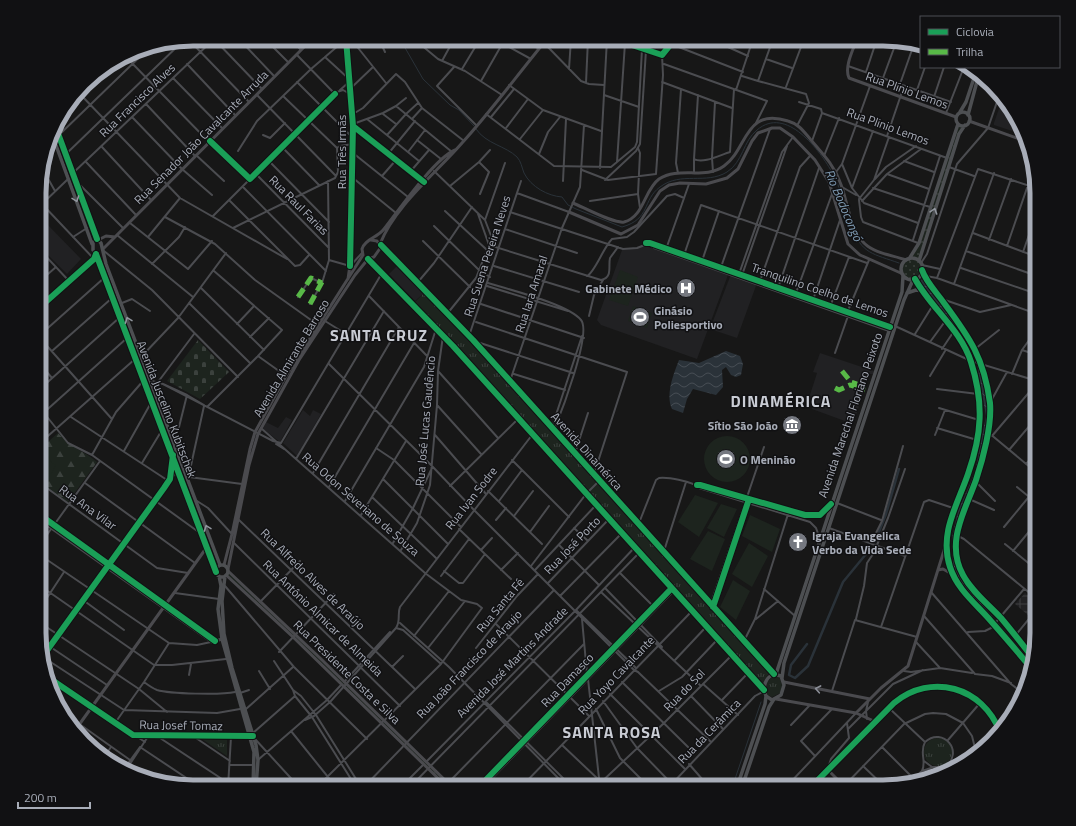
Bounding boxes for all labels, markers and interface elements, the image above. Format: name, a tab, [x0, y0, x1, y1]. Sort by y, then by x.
legend	[920, 16, 1060, 68]
text: Ciclovia	[956, 22, 994, 41]
text: Trilha	[956, 42, 983, 61]
street label: Rua Francisco Alves	[94, 58, 180, 142]
street label: Rua Senador João Cavalcante Arruda	[129, 65, 273, 209]
street label: Rua Plínio Lemos	[863, 66, 951, 114]
street label: Rua Plinio Lemos	[844, 102, 932, 150]
street label: Rua Três Irmãs	[332, 114, 351, 189]
water label: Rio Bodocongó	[820, 166, 868, 245]
street label: Rua Raul Farias	[265, 171, 334, 240]
street label: Rua Suena Pereira Neves	[458, 193, 516, 319]
one-way arrow	[72, 196, 80, 203]
one-way arrow	[929, 207, 938, 214]
street label: Rua Iara Amaral	[510, 253, 552, 335]
street label: Tranquilino Coelho de Lemos	[749, 258, 891, 323]
hospital icon: Gabinete Médico	[675, 277, 697, 299]
place label: Gabinete Médico	[585, 279, 672, 298]
street label: Avenida Almirante Barroso	[248, 295, 334, 421]
place label: Ginásio Poliesportivo	[654, 301, 723, 334]
sports icon: Ginásio Poliesportivo	[629, 306, 651, 328]
one-way arrow	[124, 316, 132, 323]
district label: SANTA CRUZ	[330, 323, 428, 347]
street label: Avenida Marechal Floriano Peixoto	[813, 330, 887, 500]
street label: Avenida Juscelino Kubitschek	[132, 338, 202, 481]
street label: Rua José Lucas Gaudêncio	[410, 355, 440, 487]
district label: DINAMÉRICA	[731, 389, 831, 413]
street label: Avenida Dinamérica	[547, 408, 627, 494]
museum icon: Sítio São João	[781, 414, 803, 436]
place label: Sítio São João	[708, 416, 778, 435]
street label: Rua Odon Severiano de Souza	[298, 448, 424, 560]
sports icon: O Meninão	[715, 448, 737, 470]
place label: O Meninão	[740, 450, 796, 469]
street label: Rua Ivan Sodre	[440, 462, 502, 534]
street label: Rua Ana Vilar	[55, 480, 121, 534]
street label: Rua José Porto	[539, 512, 605, 578]
street label: Rua Alfredo Alves de Araújo	[256, 524, 370, 634]
one-way arrow	[203, 525, 212, 532]
place label: Igraja Evangelica Verbo da Vida Sede	[812, 526, 911, 559]
church icon: Igraja Evangelica Verbo da Vida Sede	[787, 531, 809, 553]
street label: Rua Antônio Almicar de Almeida	[258, 555, 388, 681]
street label: Rua Santa Fé	[471, 573, 529, 637]
street label: Avenida José Martins Andrade	[452, 602, 572, 722]
street label: Rua João Francisco de Araujo	[412, 605, 526, 723]
street label: Rua Presidente Costa e Silva	[289, 615, 405, 729]
street label: Rua Yoyo Cavalcante	[573, 631, 659, 719]
street label: Rua Damasco	[536, 648, 598, 712]
street label: Rua do Sol	[659, 664, 709, 716]
one-way arrow	[814, 685, 821, 693]
street label: Rua da Cerâmica	[673, 694, 745, 768]
street label: Rua Josef Tomaz	[139, 715, 223, 735]
district label: SANTA ROSA	[563, 720, 661, 744]
scale bar	[18, 784, 90, 810]
text: 200 m	[24, 788, 57, 807]

